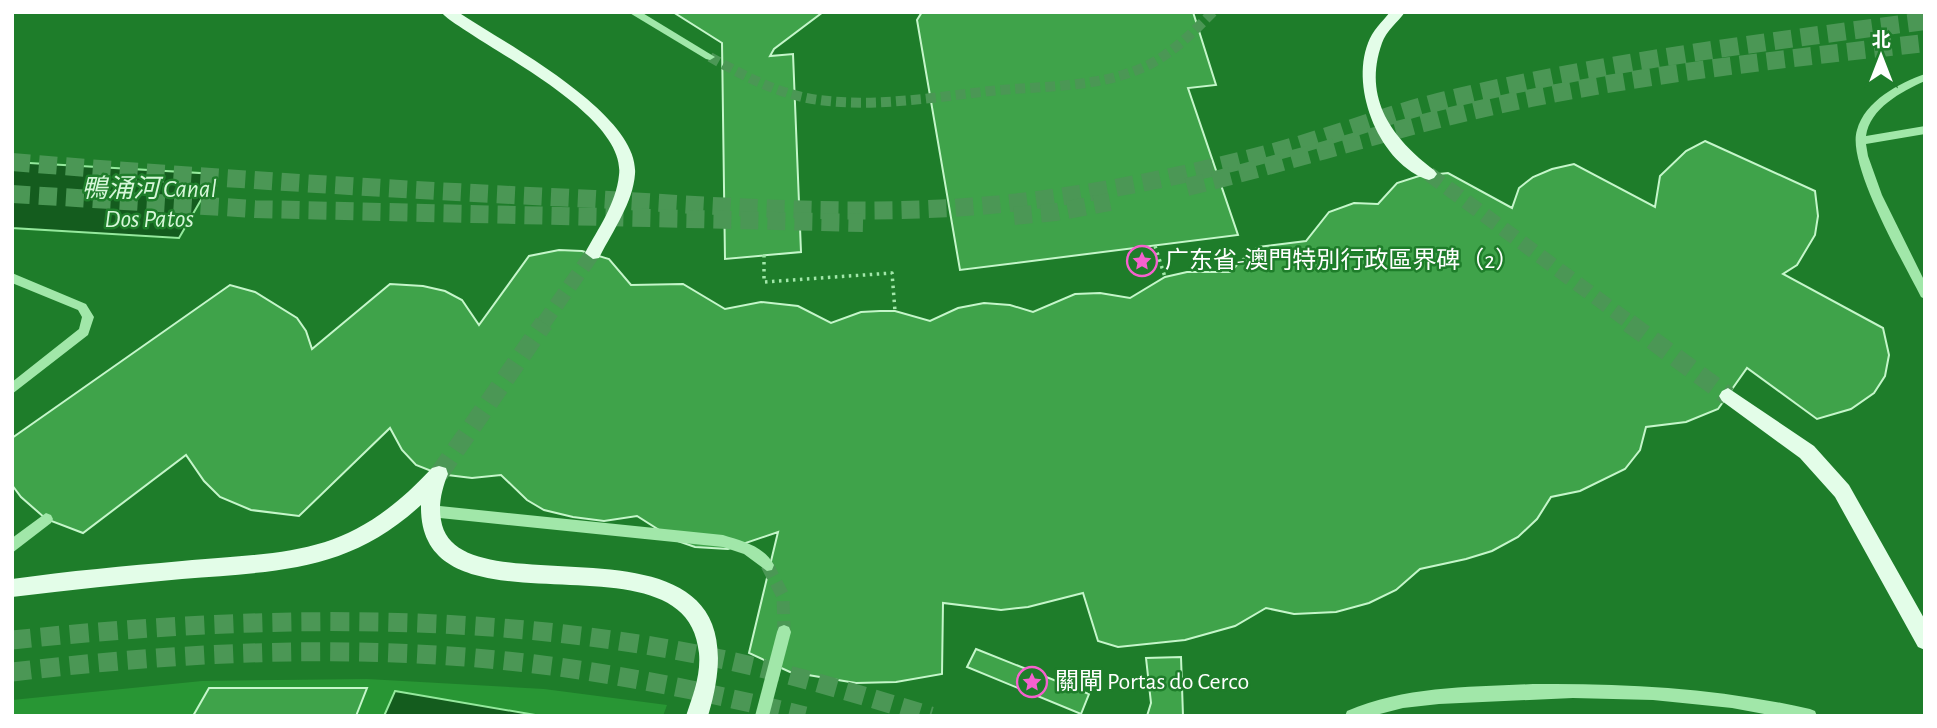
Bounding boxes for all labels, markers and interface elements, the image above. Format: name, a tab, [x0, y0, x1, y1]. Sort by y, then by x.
north arrow	[1846, 21, 1916, 91]
text: 北	[1871, 30, 1891, 50]
water label: 鴨涌河 Canal Dos Patos	[81, 175, 217, 232]
place icon: 广东省-澳門特別行政區界碑（2）	[1125, 244, 1159, 278]
place label: 广东省-澳門特別行政區界碑（2）	[1165, 247, 1519, 273]
place icon: 關閘 Portas do Cerco	[1015, 665, 1049, 699]
place label: 關閘 Portas do Cerco	[1055, 669, 1249, 694]

